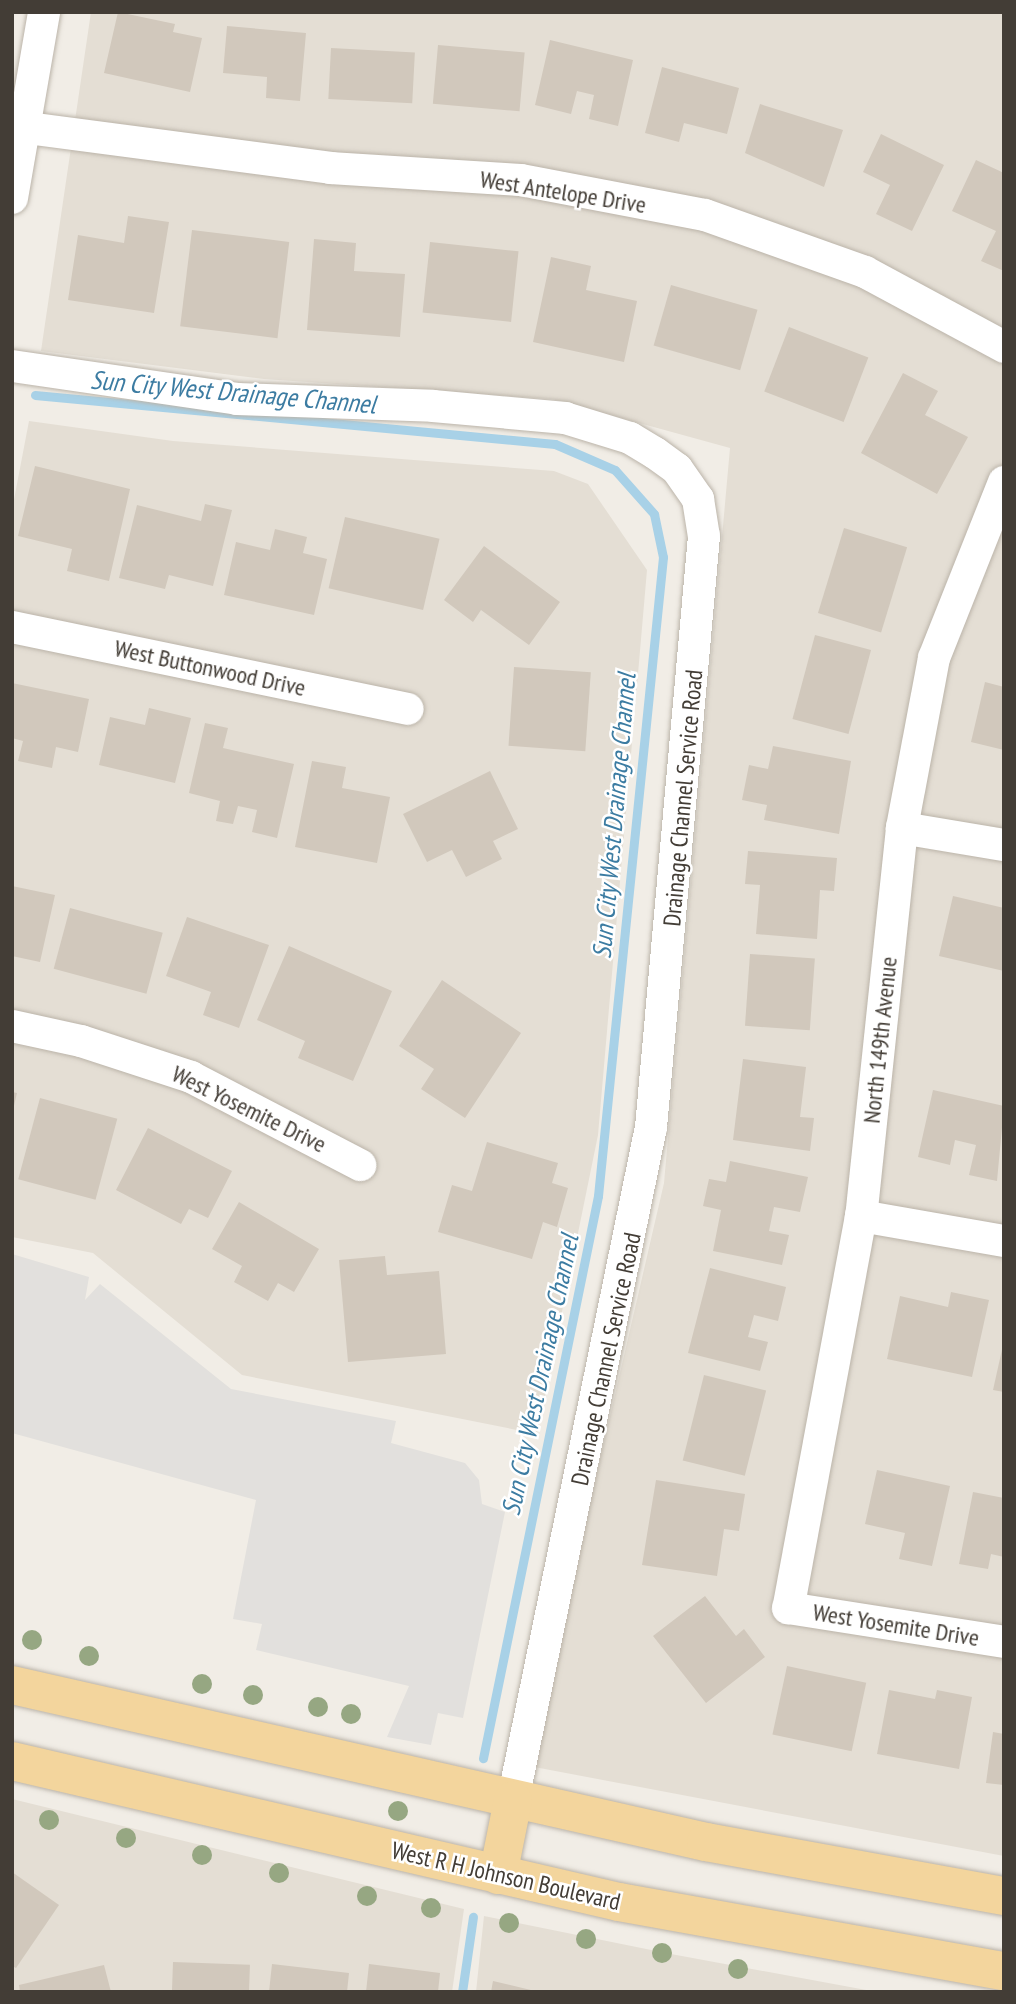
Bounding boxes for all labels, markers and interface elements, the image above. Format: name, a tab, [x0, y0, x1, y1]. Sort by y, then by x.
street label: West Antelope Drive	[478, 165, 648, 219]
water label: Sun City West Drainage Channel	[88, 364, 378, 420]
street label: West Buttonwood Drive	[112, 634, 308, 702]
street label: Drainage Channel Service Road	[657, 668, 709, 928]
water label: Sun City West Drainage Channel	[586, 671, 642, 961]
street label: North 149th Avenue	[857, 955, 903, 1125]
street label: West Yosemite Drive	[167, 1059, 331, 1159]
street label: Drainage Channel Service Road	[565, 1230, 647, 1488]
water label: Sun City West Drainage Channel	[495, 1231, 585, 1519]
street label: West Yosemite Drive	[811, 1598, 981, 1652]
street label: West R H Johnson Boulevard	[389, 1836, 623, 1916]

